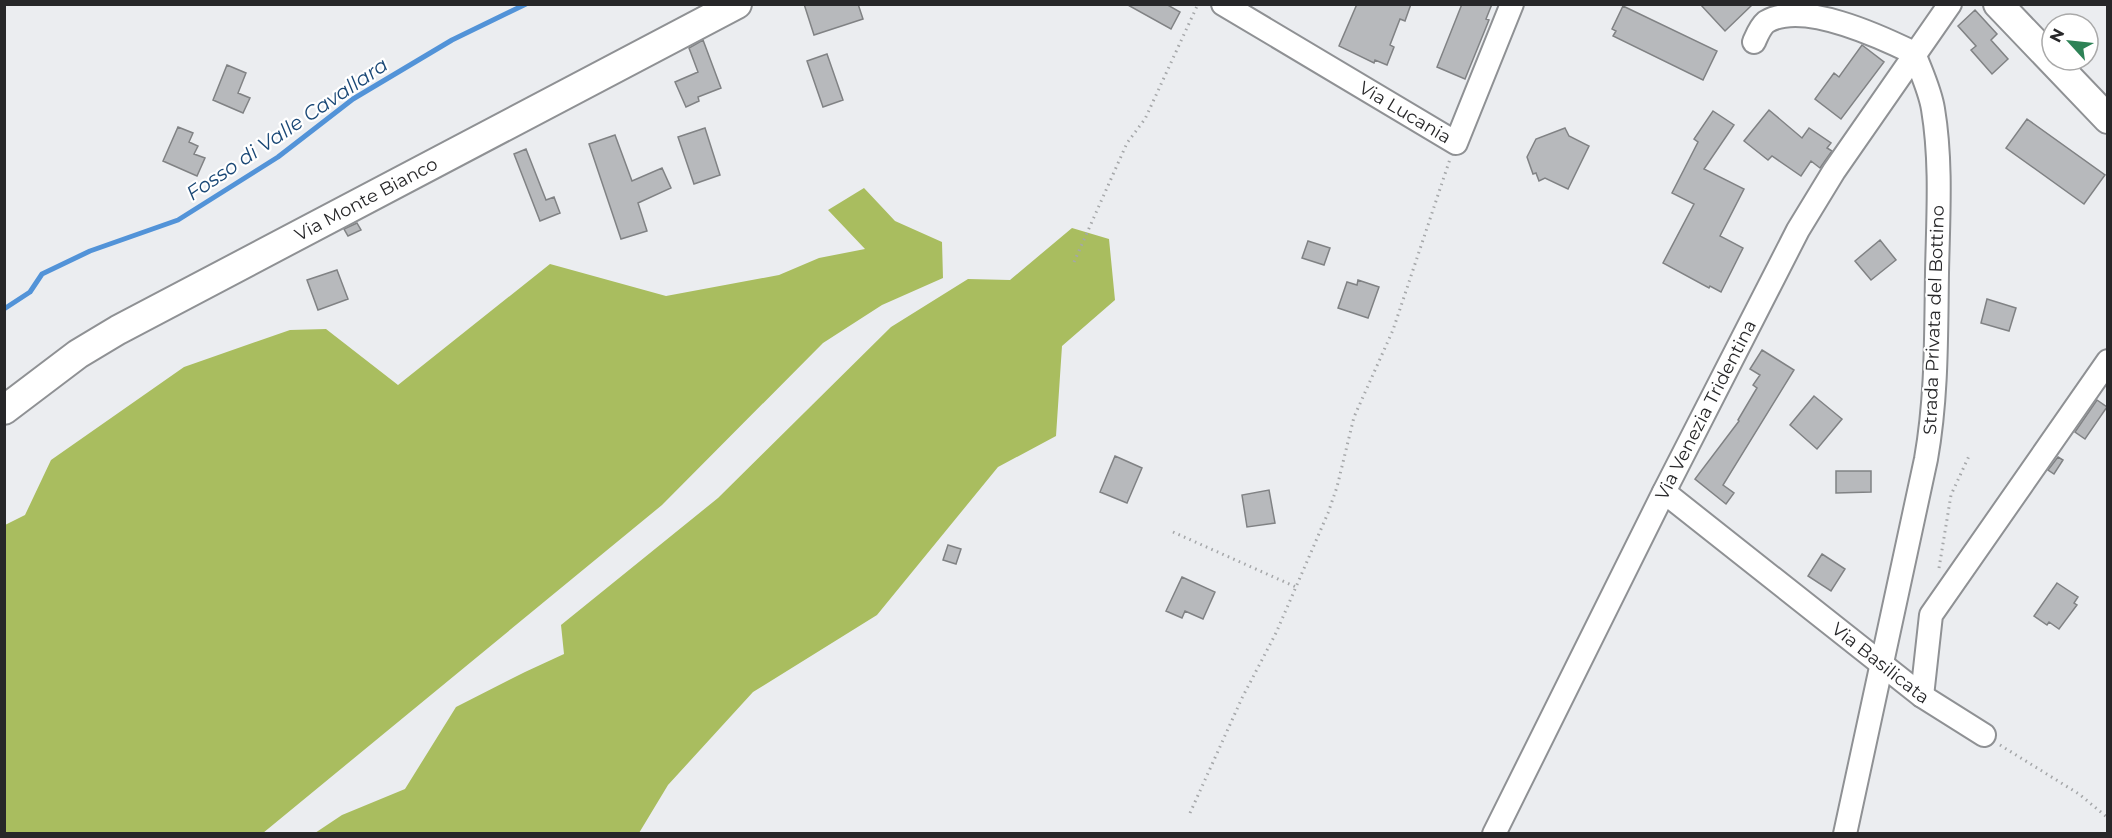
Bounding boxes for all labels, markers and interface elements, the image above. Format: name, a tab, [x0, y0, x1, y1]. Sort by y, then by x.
north arrow	[2040, 12, 2100, 72]
text: N	[2046, 25, 2068, 45]
water label: Fosso di Valle Cavallara	[182, 52, 392, 206]
street label: Via Lucania	[1355, 77, 1455, 149]
street label: Via Monte Bianco	[291, 153, 441, 246]
street label: Strada Privata del Bottino	[1919, 205, 1949, 435]
street label: Via Venezia Tridentina	[1651, 316, 1761, 504]
street label: Via Basilicata	[1827, 618, 1933, 709]

